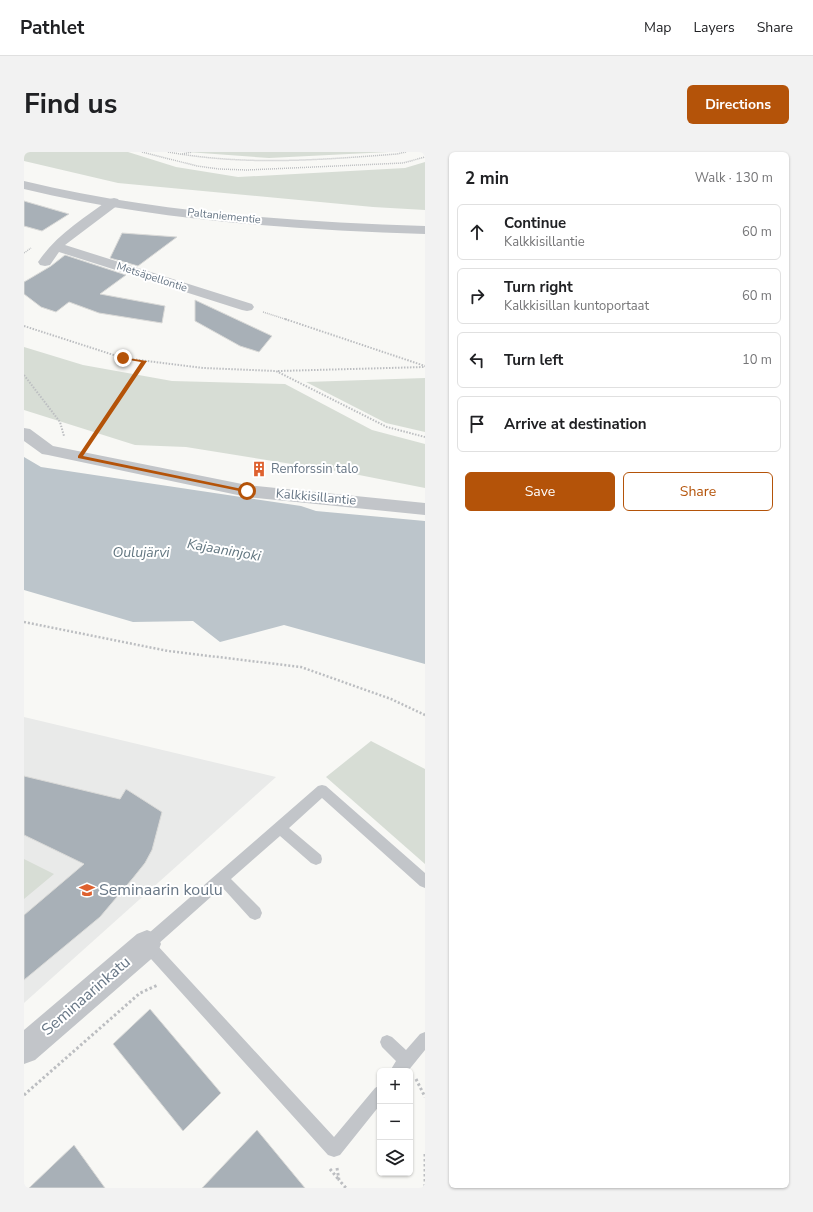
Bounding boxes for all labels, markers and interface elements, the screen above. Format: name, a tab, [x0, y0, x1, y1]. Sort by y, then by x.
text: Pathlet	[20, 15, 84, 41]
text: Map	[644, 18, 671, 37]
text: Layers	[693, 18, 735, 37]
text: Share	[757, 18, 793, 37]
text: Find us	[24, 85, 118, 123]
button: Directions	[687, 85, 789, 124]
text: 2 min	[465, 167, 509, 190]
text: Walk · 130 m	[695, 169, 773, 187]
street label: Paltaniementie	[187, 205, 262, 227]
text: Continue	[504, 213, 566, 233]
icon: ahead	[466, 221, 488, 243]
text: 60 m	[742, 223, 772, 241]
text: Kalkkisillantie	[504, 233, 585, 251]
street label: Metsäpellontie	[115, 258, 189, 296]
text: Turn right	[504, 277, 573, 297]
icon: right	[466, 285, 488, 307]
text: 60 m	[742, 287, 772, 305]
text: Kalkkisillan kuntoportaat	[504, 297, 649, 315]
route end	[114, 349, 132, 367]
icon: left	[466, 349, 488, 371]
text: Turn left	[504, 350, 563, 370]
text: 10 m	[742, 351, 772, 369]
icon: arrive	[466, 413, 488, 435]
text: Arrive at destination	[504, 414, 647, 434]
building icon: Renforssin talo	[250, 460, 268, 478]
place label: Renforssin talo	[271, 460, 359, 478]
button: Save	[465, 472, 615, 511]
button: Share	[623, 472, 773, 511]
route start	[238, 482, 256, 500]
street label: Kalkkisillantie	[275, 485, 357, 509]
water label: Kajaaninjoki	[186, 534, 263, 566]
water label: Oulujärvi	[112, 543, 170, 562]
place label: Seminaarin koulu	[99, 879, 223, 901]
school or university icon: Seminaarin koulu	[78, 881, 96, 899]
street label: Seminaarinkatu	[37, 951, 135, 1041]
map controls	[377, 1068, 413, 1176]
button: +	[377, 1068, 413, 1104]
button: −	[377, 1104, 413, 1140]
button: layers	[377, 1140, 413, 1176]

